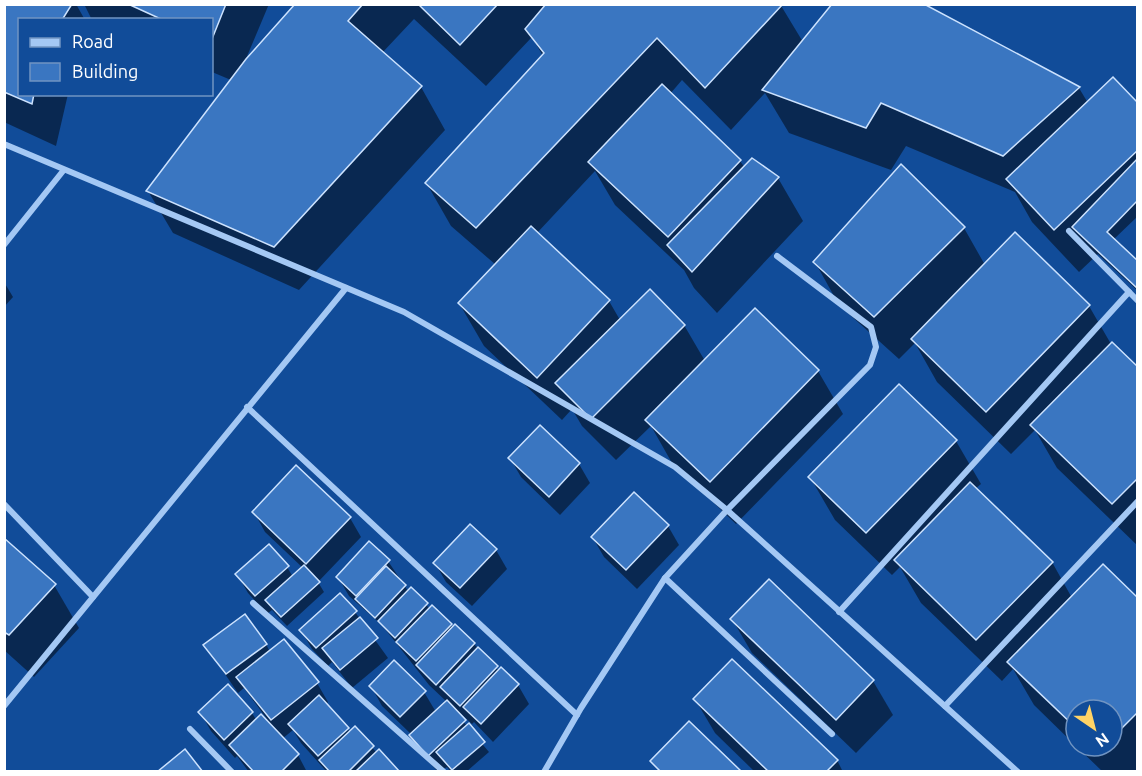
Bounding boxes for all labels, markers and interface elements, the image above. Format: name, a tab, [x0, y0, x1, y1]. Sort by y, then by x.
legend	[18, 18, 213, 96]
text: Road	[72, 31, 114, 51]
text: Building	[72, 61, 138, 81]
north arrow	[1064, 698, 1124, 758]
text: N	[1093, 729, 1113, 751]

